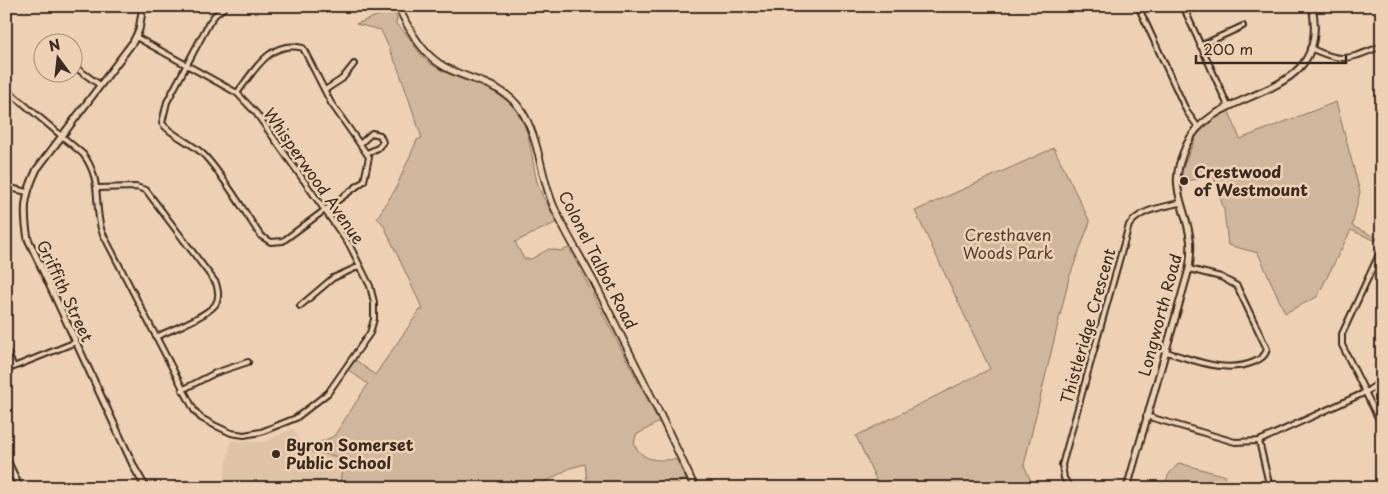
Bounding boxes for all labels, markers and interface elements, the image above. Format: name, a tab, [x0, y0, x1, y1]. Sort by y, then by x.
north arrow	[32, 32, 82, 82]
scale bar	[1196, 32, 1346, 64]
text: N	[46, 33, 63, 57]
text: 200 m	[1203, 37, 1253, 60]
street label: Whisperwood Avenue	[259, 102, 371, 249]
place label: Crestwood of Westmount	[1194, 159, 1308, 201]
marker: Crestwood of Westmount	[1178, 175, 1190, 187]
street label: Colonel Talbot Road	[554, 186, 644, 333]
park label: Cresthaven Woods Park	[963, 222, 1054, 264]
street label: Griffith Street	[32, 236, 100, 346]
street label: Thistleridge Crescent	[1053, 245, 1121, 406]
street label: Longworth Road	[1131, 251, 1187, 379]
place label: Byron Somerset Public School	[286, 432, 414, 474]
marker: Byron Somerset Public School	[270, 448, 282, 460]

